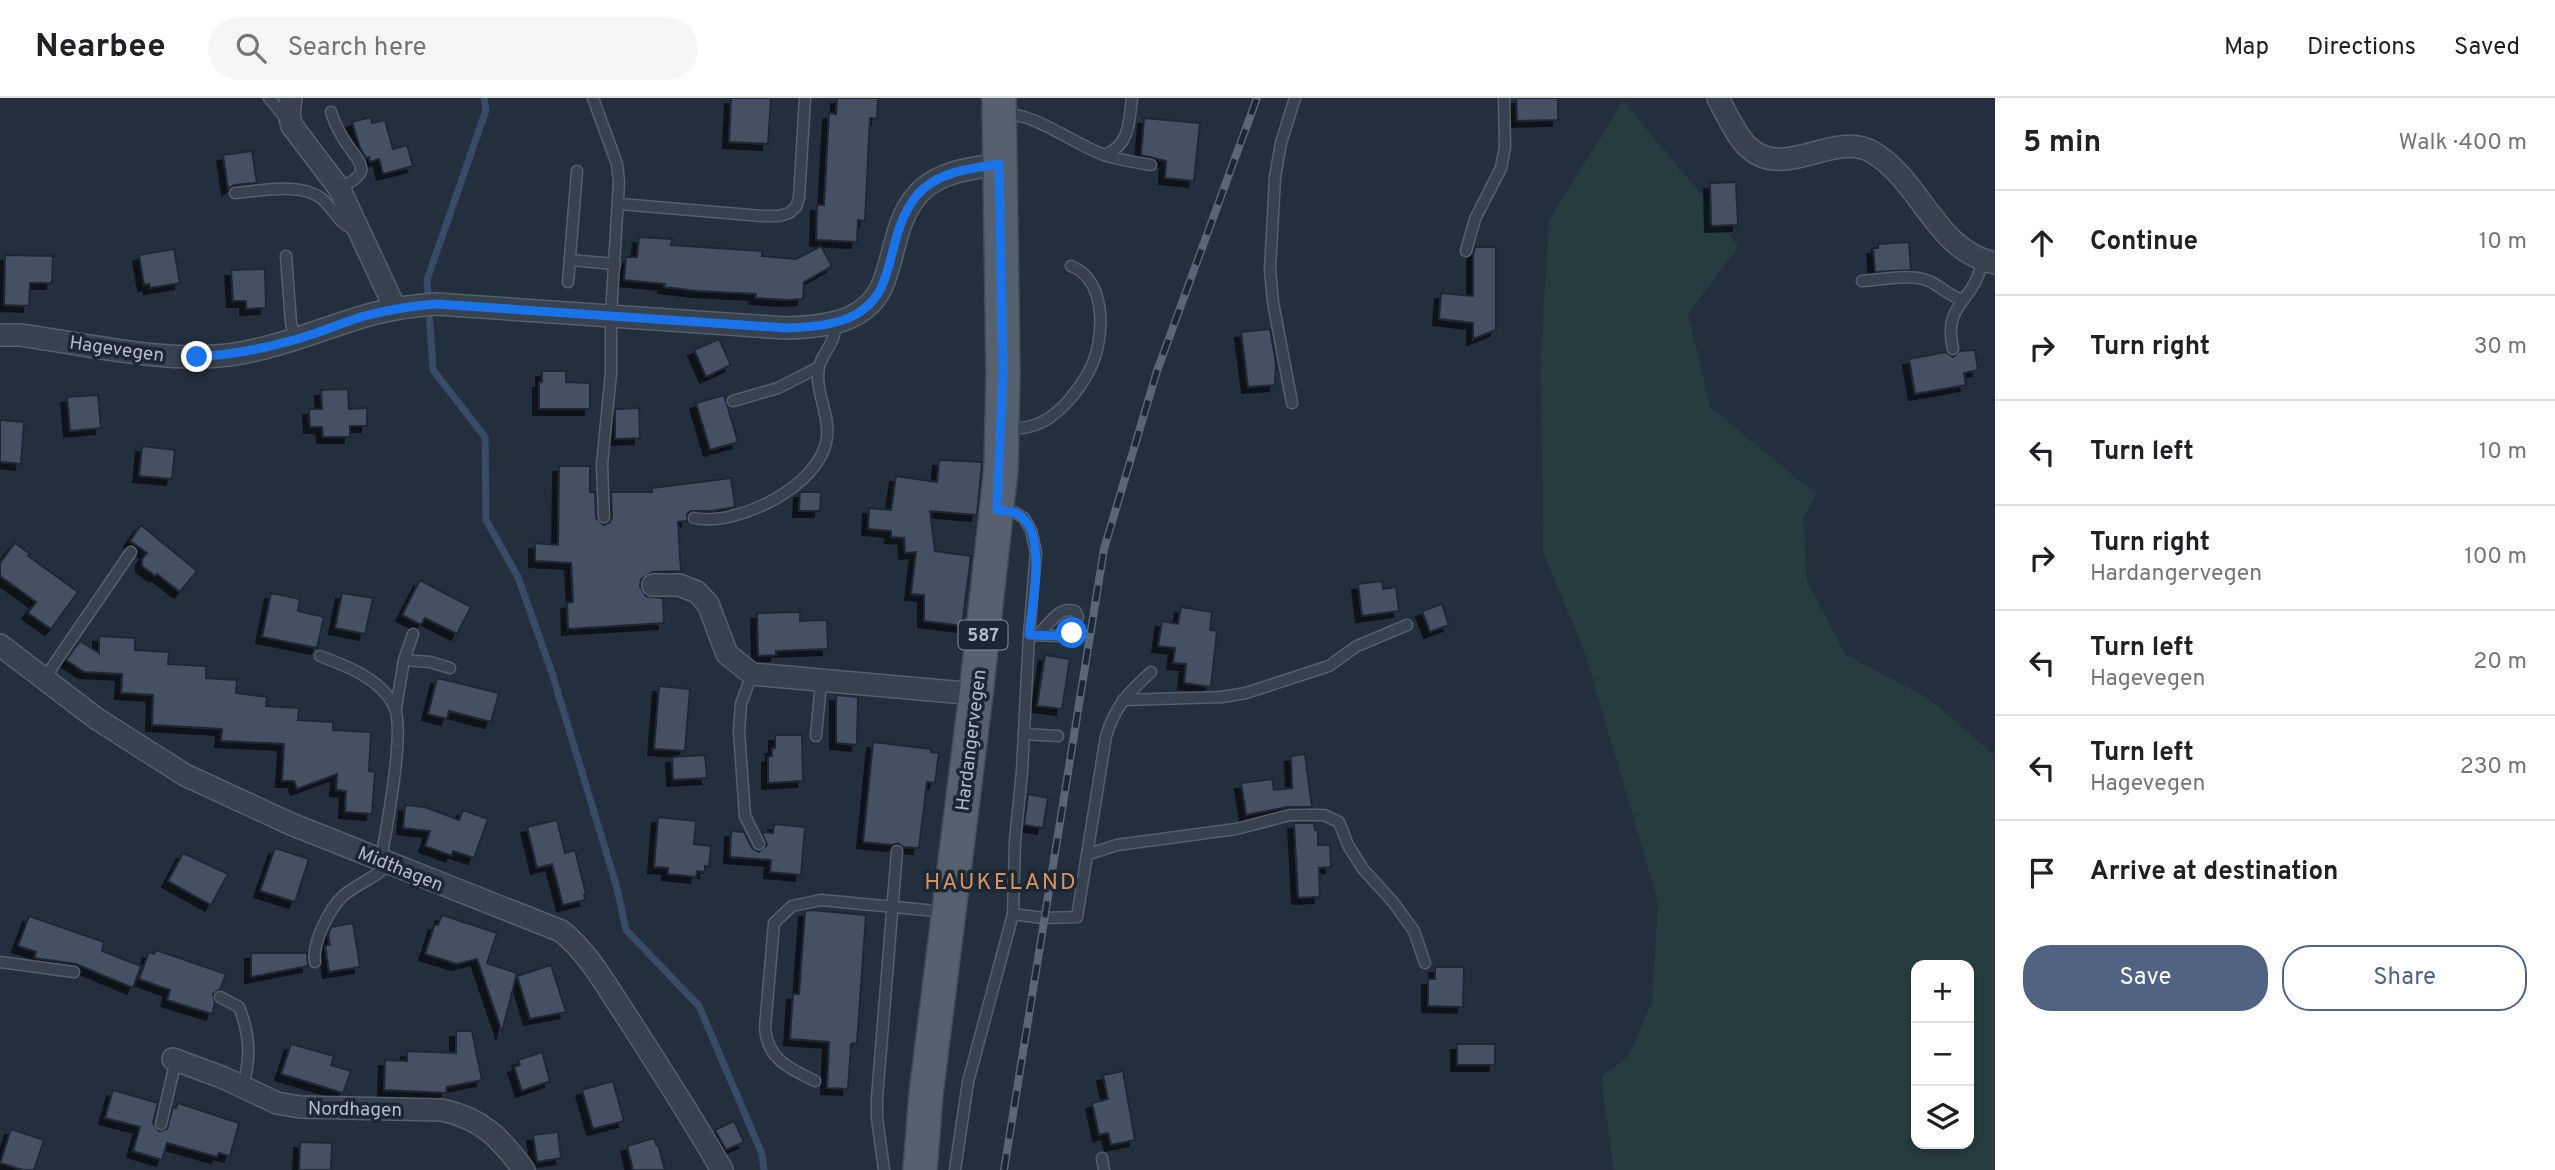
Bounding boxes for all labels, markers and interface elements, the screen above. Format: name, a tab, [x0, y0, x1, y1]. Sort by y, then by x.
search box	[208, 17, 698, 80]
text: Nearbee	[35, 27, 166, 69]
icon: search	[232, 29, 270, 67]
text: Search here	[288, 32, 427, 65]
text: Map	[2224, 33, 2269, 63]
text: Directions	[2307, 33, 2416, 63]
text: Saved	[2454, 33, 2520, 63]
text: 5 min	[2023, 125, 2101, 162]
text: Walk · 400 m	[2399, 129, 2527, 158]
icon: ahead	[2023, 224, 2061, 262]
text: Continue	[2090, 226, 2198, 259]
text: 10 m	[2479, 228, 2527, 257]
icon: right	[2023, 329, 2061, 367]
street label: Hagevegen	[68, 331, 166, 369]
text: Turn right	[2090, 331, 2210, 364]
text: 30 m	[2474, 333, 2527, 362]
route end	[181, 341, 212, 372]
icon: left	[2023, 434, 2061, 472]
text: Turn left	[2090, 436, 2194, 469]
text: 10 m	[2479, 438, 2527, 467]
text: Turn right	[2090, 527, 2210, 560]
icon: right	[2023, 539, 2061, 577]
text: 100 m	[2464, 543, 2527, 572]
text: Hardangervegen	[2090, 560, 2262, 589]
route start	[1056, 617, 1087, 648]
road number: 587	[958, 620, 1007, 650]
text: Turn left	[2090, 632, 2194, 665]
icon: left	[2023, 644, 2061, 682]
text: 20 m	[2473, 648, 2527, 677]
text: Hagevegen	[2090, 665, 2205, 694]
street label: Hardangervegen	[951, 668, 993, 812]
text: Turn left	[2090, 737, 2194, 770]
icon: left	[2023, 749, 2061, 787]
text: 230 m	[2460, 753, 2527, 782]
text: Hagevegen	[2090, 770, 2205, 799]
street label: Midthagen	[354, 842, 447, 898]
icon: arrive	[2023, 854, 2061, 892]
text: Arrive at destination	[2090, 856, 2338, 889]
district label: HAUKELAND	[924, 869, 1078, 898]
button: Save	[2023, 945, 2268, 1011]
button: Share	[2282, 945, 2527, 1011]
map controls	[1911, 960, 1974, 1149]
button: +	[1911, 960, 1974, 1023]
button: −	[1911, 1023, 1974, 1086]
button: layers	[1911, 1086, 1974, 1149]
street label: Nordhagen	[308, 1097, 402, 1123]

